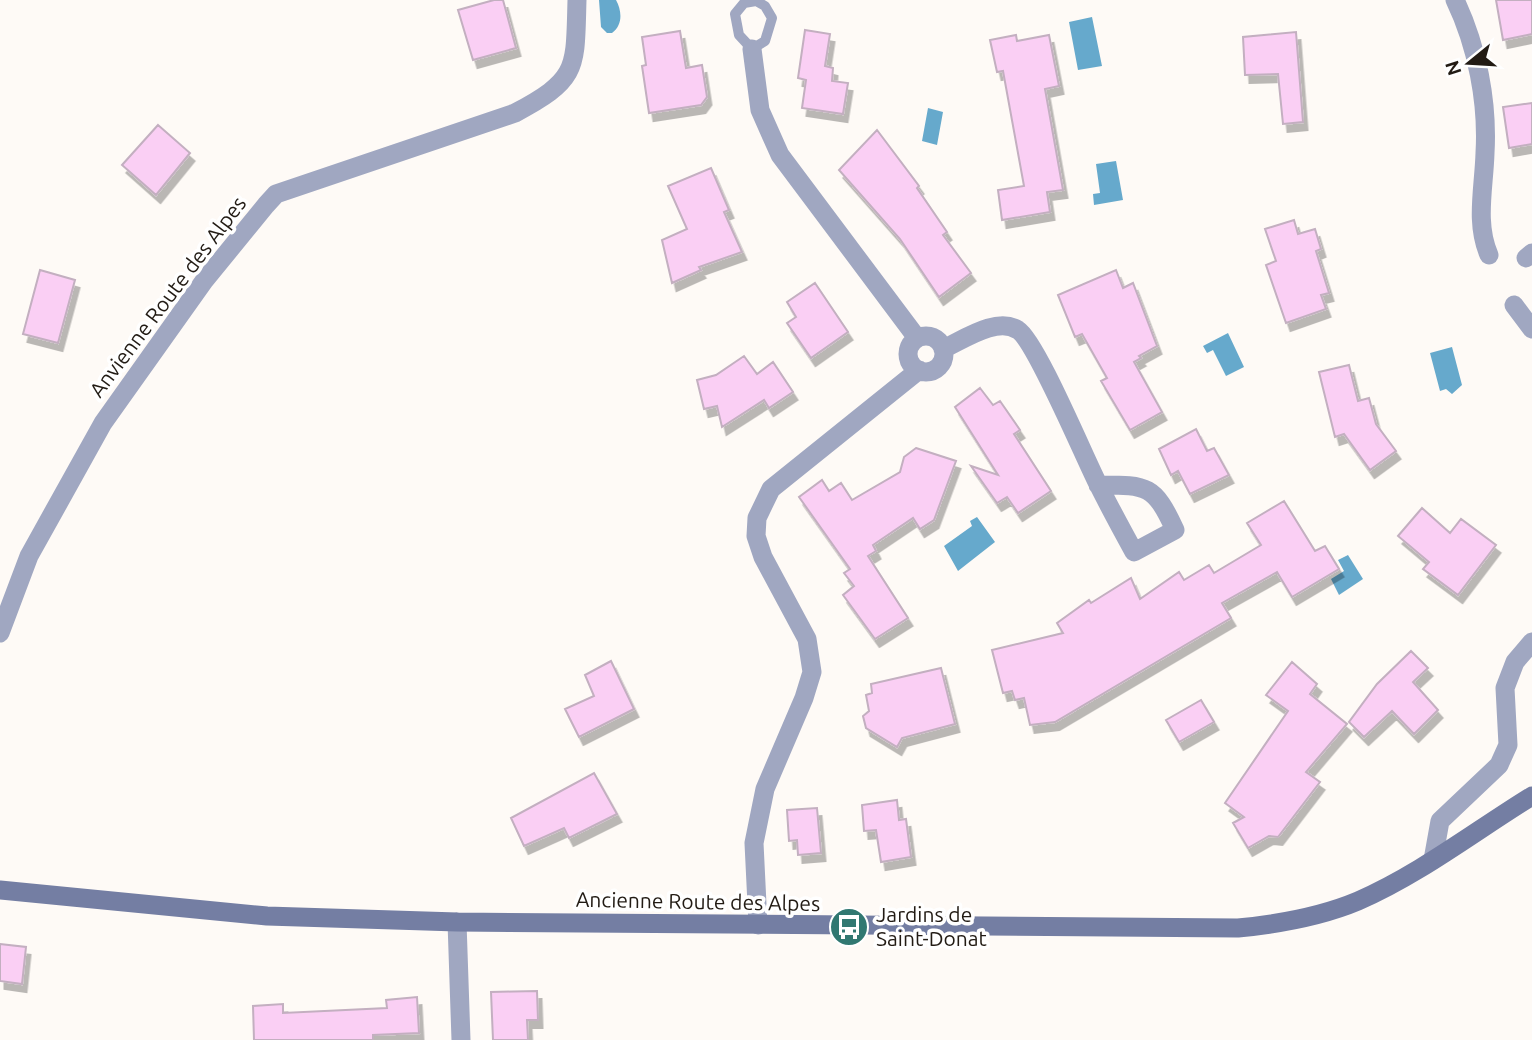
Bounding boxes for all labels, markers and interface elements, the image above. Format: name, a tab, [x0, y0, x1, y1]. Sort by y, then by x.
north arrow	[1434, 28, 1504, 98]
text: N	[1440, 58, 1465, 78]
street label: Anvienne Route des Alpes	[84, 191, 250, 401]
street label: Ancienne Route des Alpes	[576, 887, 820, 915]
place label: Jardins de Saint-Donat	[876, 902, 987, 950]
bus stop icon: Jardins de Saint-Donat	[828, 906, 870, 948]

